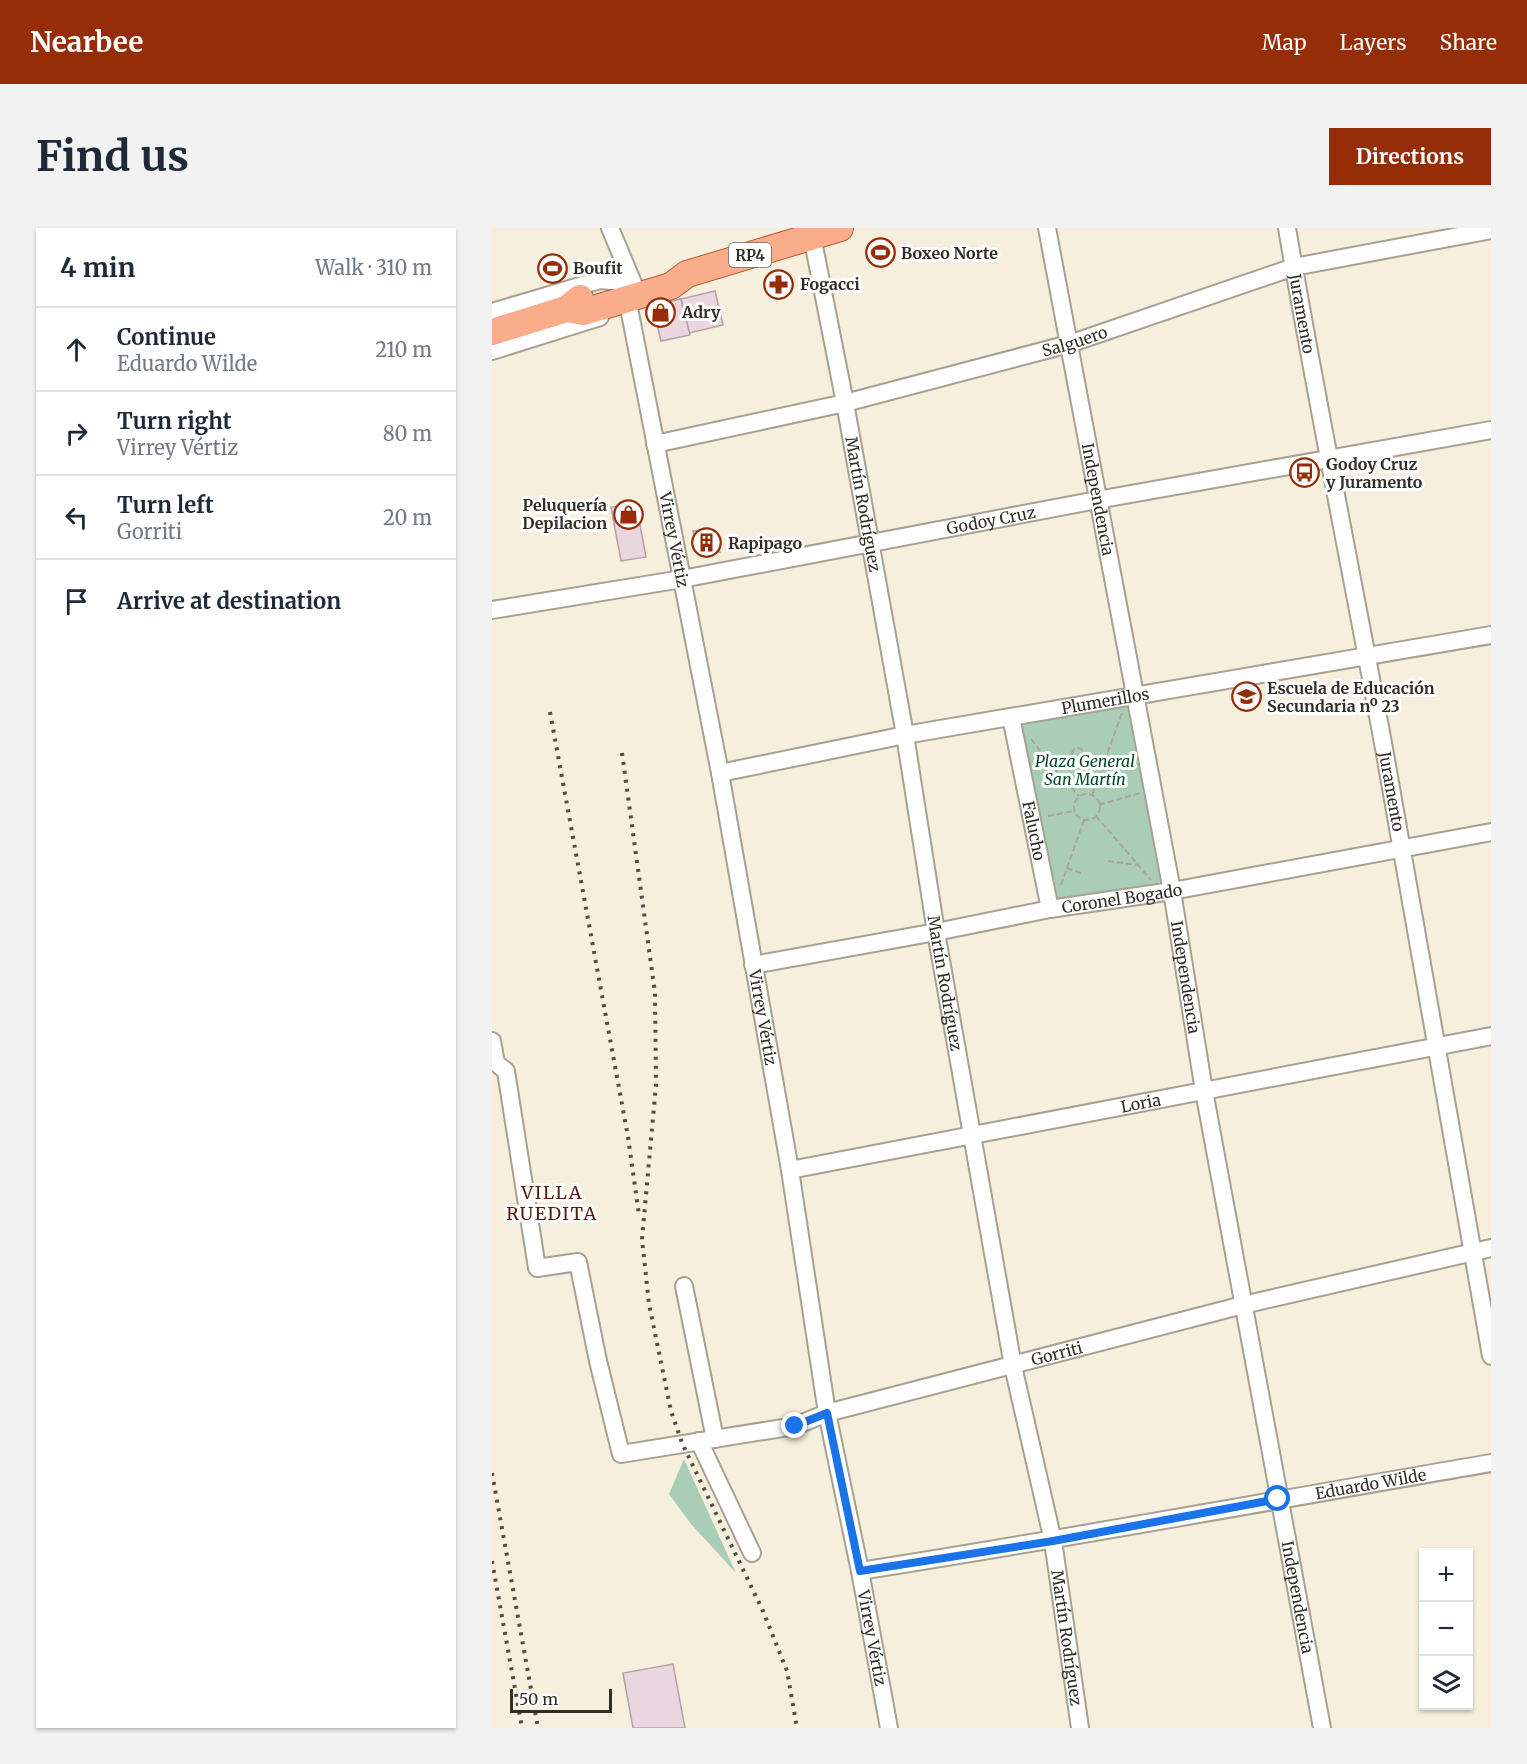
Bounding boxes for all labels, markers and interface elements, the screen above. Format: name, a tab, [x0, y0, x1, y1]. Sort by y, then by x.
text: Nearbee	[30, 24, 143, 60]
text: Map	[1262, 29, 1307, 56]
text: Layers	[1340, 29, 1407, 56]
text: Share	[1440, 29, 1497, 56]
button: Directions	[1329, 128, 1491, 185]
text: Find us	[36, 130, 189, 182]
sports icon: Boxeo Norte	[864, 237, 896, 269]
road number: RP4	[729, 243, 771, 267]
place label: Boxeo Norte	[901, 243, 998, 263]
text: 4 min	[60, 251, 135, 284]
sports icon: Boufit	[536, 252, 568, 284]
text: Walk · 310 m	[315, 255, 432, 280]
place label: Boufit	[573, 258, 623, 278]
pharmacy icon: Fogacci	[763, 268, 795, 300]
street label: Juramento	[1285, 271, 1319, 355]
place label: Fogacci	[800, 274, 860, 294]
shop icon: Adry	[645, 296, 677, 328]
place label: Adry	[681, 302, 721, 322]
street label: Salguero	[1040, 322, 1110, 361]
text: Continue	[117, 323, 216, 351]
icon: ahead	[60, 333, 93, 366]
text: 210 m	[375, 337, 432, 362]
text: Eduardo Wilde	[117, 351, 257, 376]
text: Turn right	[117, 407, 231, 435]
icon: right	[60, 417, 93, 450]
text: 80 m	[383, 421, 432, 446]
text: Virrey Vértiz	[117, 435, 238, 460]
street label: Martín Rodríguez	[841, 435, 885, 574]
street label: Independencia	[1078, 441, 1119, 558]
place label: Godoy Cruz y Juramento	[1326, 454, 1423, 492]
bus stop icon: Godoy Cruz y Juramento	[1289, 457, 1321, 489]
street label: Virrey Vértiz	[655, 489, 694, 589]
text: Turn left	[117, 491, 214, 519]
place label: Peluquería Depilacion	[522, 495, 607, 533]
shop icon: Peluquería Depilacion	[612, 498, 644, 530]
icon: left	[60, 501, 93, 534]
street label: Godoy Cruz	[945, 502, 1037, 538]
text: 20 m	[383, 505, 432, 530]
text: Gorriti	[117, 519, 182, 544]
building icon: Rapipago	[691, 527, 723, 559]
place label: Rapipago	[728, 533, 802, 553]
icon: arrive	[60, 585, 93, 618]
text: Arrive at destination	[117, 587, 341, 615]
place label: Escuela de Educación Secundaria nº 23	[1267, 678, 1435, 716]
school or university icon: Escuela de Educación Secundaria nº 23	[1230, 681, 1262, 713]
street label: Plumerillos	[1060, 683, 1151, 718]
street label: Juramento	[1375, 749, 1409, 833]
park label: Plaza General San Martín	[1035, 751, 1135, 789]
street label: Falucho	[1018, 799, 1050, 862]
street label: Coronel Bogado	[1060, 879, 1184, 917]
street label: Martín Rodríguez	[924, 914, 967, 1053]
street label: Independencia	[1167, 919, 1205, 1036]
street label: Virrey Vértiz	[745, 967, 781, 1067]
street label: Loria	[1119, 1089, 1163, 1117]
district label: VILLA RUEDITA	[506, 1181, 598, 1225]
street label: Gorriti	[1029, 1337, 1085, 1370]
route end	[781, 1412, 807, 1438]
street label: Eduardo Wilde	[1314, 1464, 1428, 1503]
route start	[1264, 1485, 1290, 1511]
street label: Independencia	[1278, 1539, 1318, 1656]
map controls	[1419, 1548, 1473, 1710]
button: +	[1419, 1548, 1473, 1602]
street label: Martín Rodríguez	[1047, 1568, 1087, 1707]
street label: Virrey Vértiz	[854, 1587, 891, 1687]
button: −	[1419, 1602, 1473, 1656]
button: layers	[1419, 1656, 1473, 1710]
scale bar	[510, 1686, 612, 1714]
text: 50 m	[519, 1689, 558, 1709]

